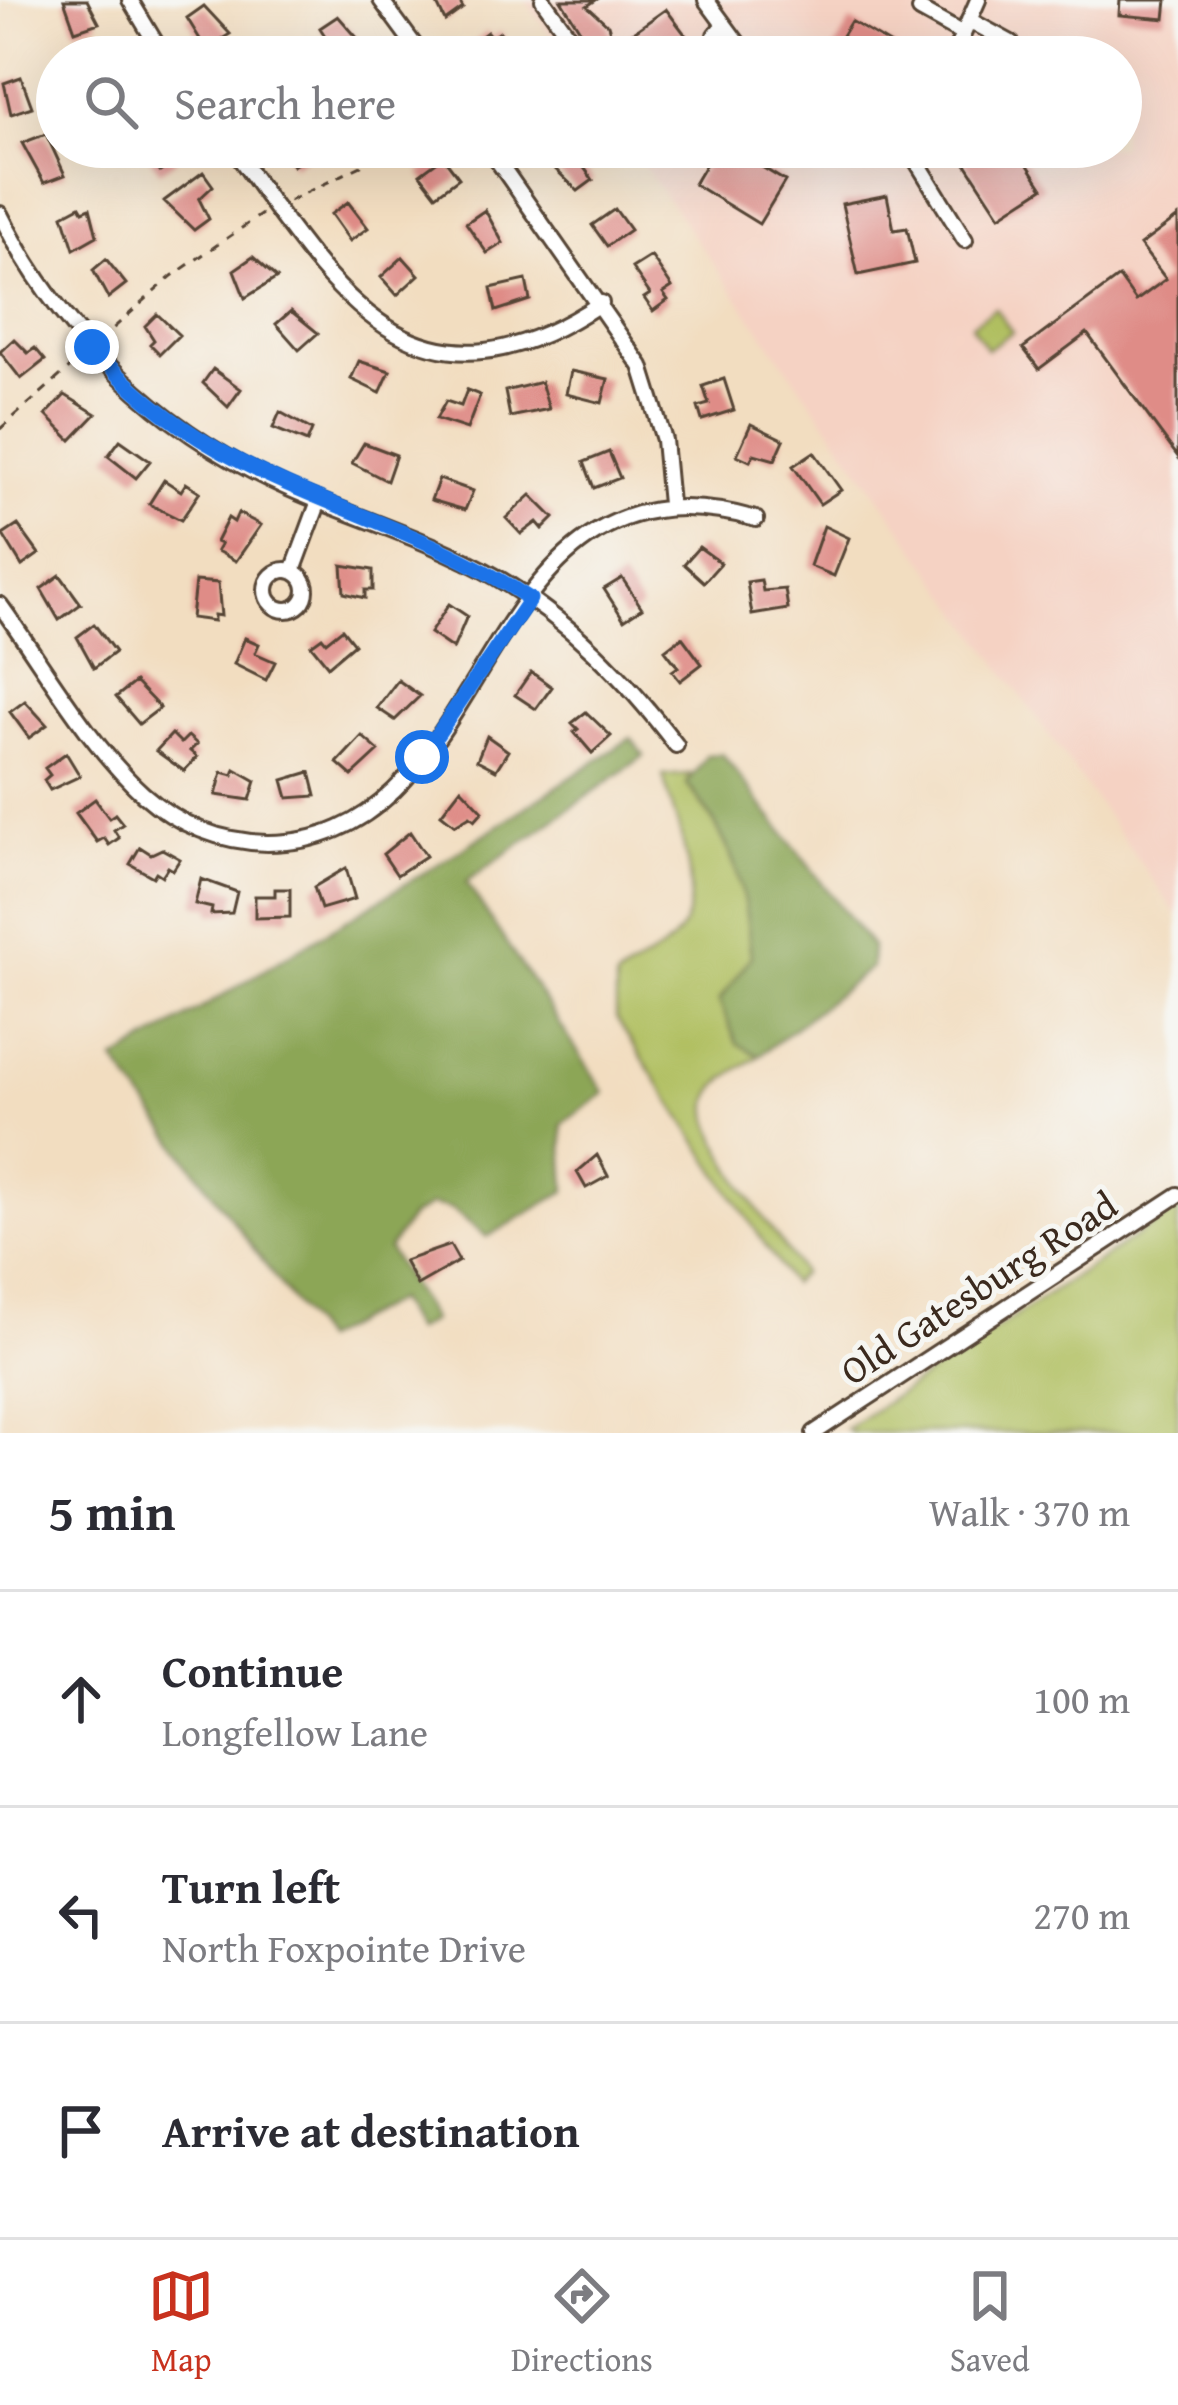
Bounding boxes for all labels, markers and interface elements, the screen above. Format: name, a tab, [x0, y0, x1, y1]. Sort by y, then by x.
search box	[36, 36, 1142, 168]
icon: search	[78, 69, 144, 135]
text: Search here	[174, 70, 396, 135]
route end	[65, 320, 119, 374]
route start	[395, 730, 449, 784]
street label: Old Gatesburg Road	[828, 1176, 1128, 1398]
text: 5 min	[48, 1474, 175, 1549]
text: Walk · 370 m	[929, 1483, 1130, 1540]
text: Continue	[162, 1638, 343, 1703]
icon: ahead	[48, 1666, 114, 1732]
text: 100 m	[1033, 1670, 1130, 1727]
text: Longfellow Lane	[162, 1703, 428, 1760]
text: Turn left	[162, 1854, 340, 1919]
icon: left	[48, 1882, 114, 1948]
text: 270 m	[1033, 1886, 1130, 1943]
text: North Foxpointe Drive	[162, 1919, 526, 1976]
icon: arrive	[48, 2098, 114, 2164]
text: Arrive at destination	[162, 2098, 580, 2163]
tab: Map	[148, 2263, 214, 2383]
tab: Directions	[511, 2263, 653, 2383]
tab: Saved	[950, 2263, 1030, 2383]

